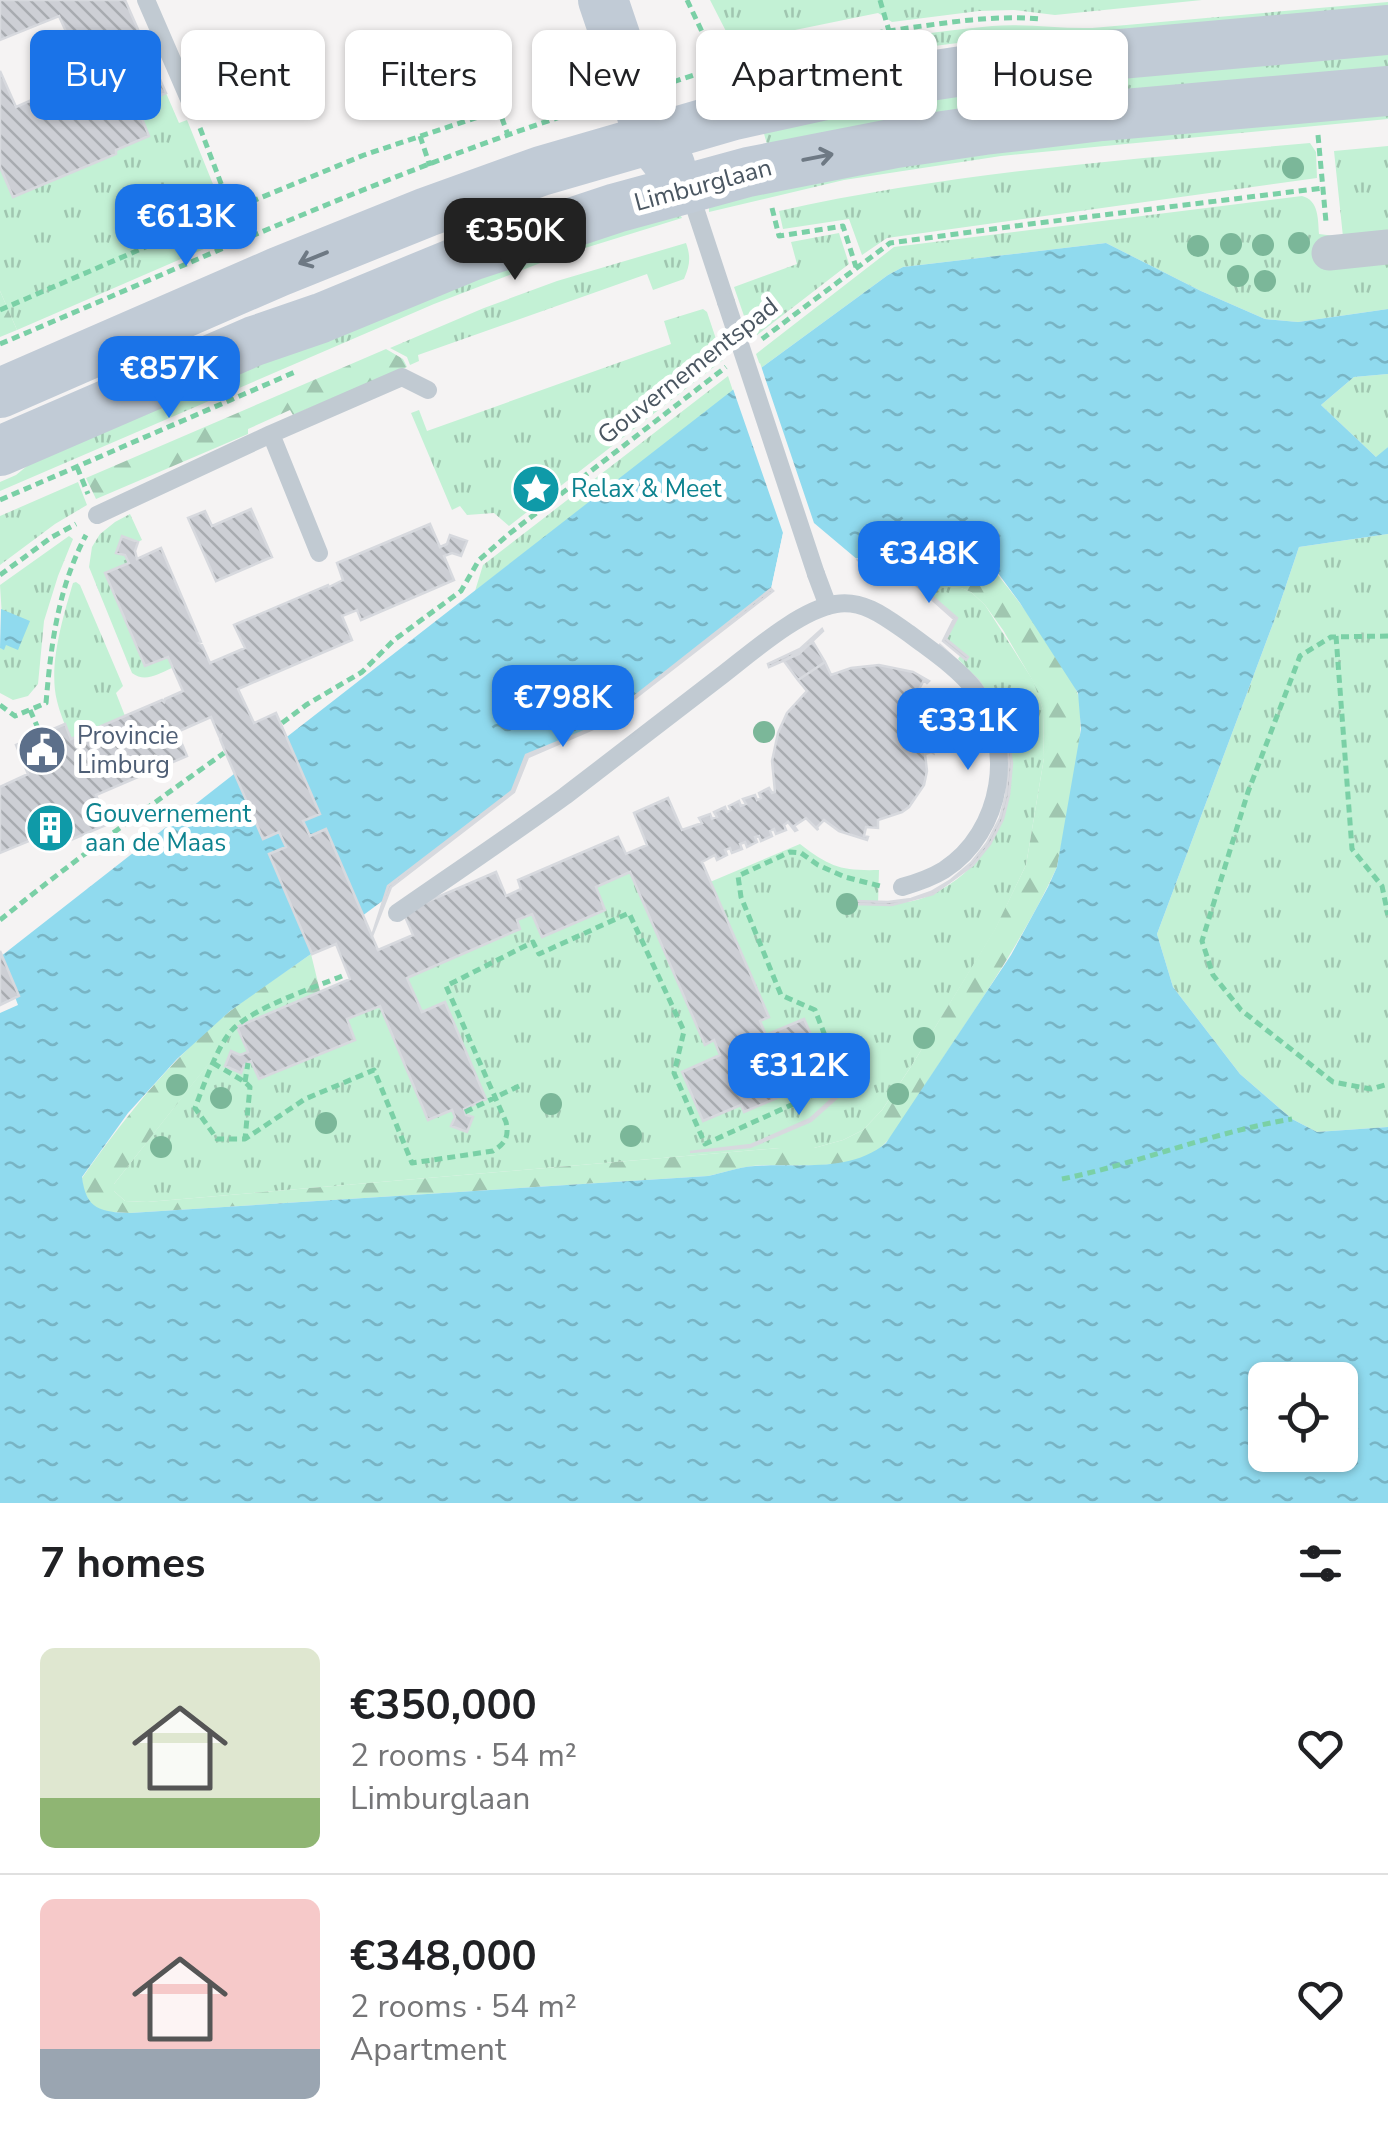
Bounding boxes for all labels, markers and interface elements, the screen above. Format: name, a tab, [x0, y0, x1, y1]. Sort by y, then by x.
chip: Buy	[30, 30, 161, 120]
chip: Rent	[181, 30, 325, 120]
chip: Filters	[345, 30, 512, 120]
chip: New	[532, 30, 676, 120]
chip: Apartment	[696, 30, 937, 120]
chip: House	[957, 30, 1128, 120]
one-way arrow	[801, 147, 833, 166]
street label: Limburglaan	[631, 150, 775, 220]
pin: €613K	[116, 184, 256, 269]
text: €613K	[137, 195, 235, 238]
pin: €350K	[445, 198, 585, 283]
text: €350K	[466, 209, 564, 252]
one-way arrow	[298, 251, 329, 269]
street label: Gouvernementspad	[591, 290, 785, 452]
pin: €857K	[99, 336, 239, 421]
text: €857K	[120, 347, 218, 390]
place icon: Relax & Meet	[510, 463, 562, 515]
place label: Relax & Meet	[571, 472, 722, 506]
pin: €348K	[859, 521, 999, 606]
text: €348K	[880, 532, 978, 575]
pin: €798K	[493, 665, 633, 750]
text: €798K	[514, 676, 612, 719]
pin: €331K	[898, 688, 1038, 773]
text: €331K	[919, 699, 1017, 742]
place label: Provincie Limburg	[77, 719, 179, 782]
public building icon: Provincie Limburg	[16, 724, 68, 776]
place label: Gouvernement aan de Maas	[85, 797, 251, 860]
building icon: Gouvernement aan de Maas	[24, 802, 76, 854]
pin: €312K	[729, 1033, 869, 1118]
text: €312K	[750, 1044, 848, 1087]
map controls	[1248, 1362, 1358, 1472]
button: locate	[1248, 1362, 1358, 1472]
text: 7 homes	[40, 1535, 205, 1592]
icon: filters	[1293, 1536, 1348, 1591]
text: €350,000	[350, 1677, 537, 1734]
icon: home	[120, 1688, 240, 1808]
icon: heart	[1293, 1721, 1348, 1776]
text: 2 rooms · 54 m²	[350, 1734, 577, 1777]
text: Limburglaan	[350, 1777, 530, 1820]
text: €348,000	[350, 1928, 537, 1985]
icon: home	[120, 1939, 240, 2059]
icon: heart	[1293, 1972, 1348, 2027]
text: 2 rooms · 54 m²	[350, 1985, 577, 2028]
text: Apartment	[350, 2028, 506, 2071]

